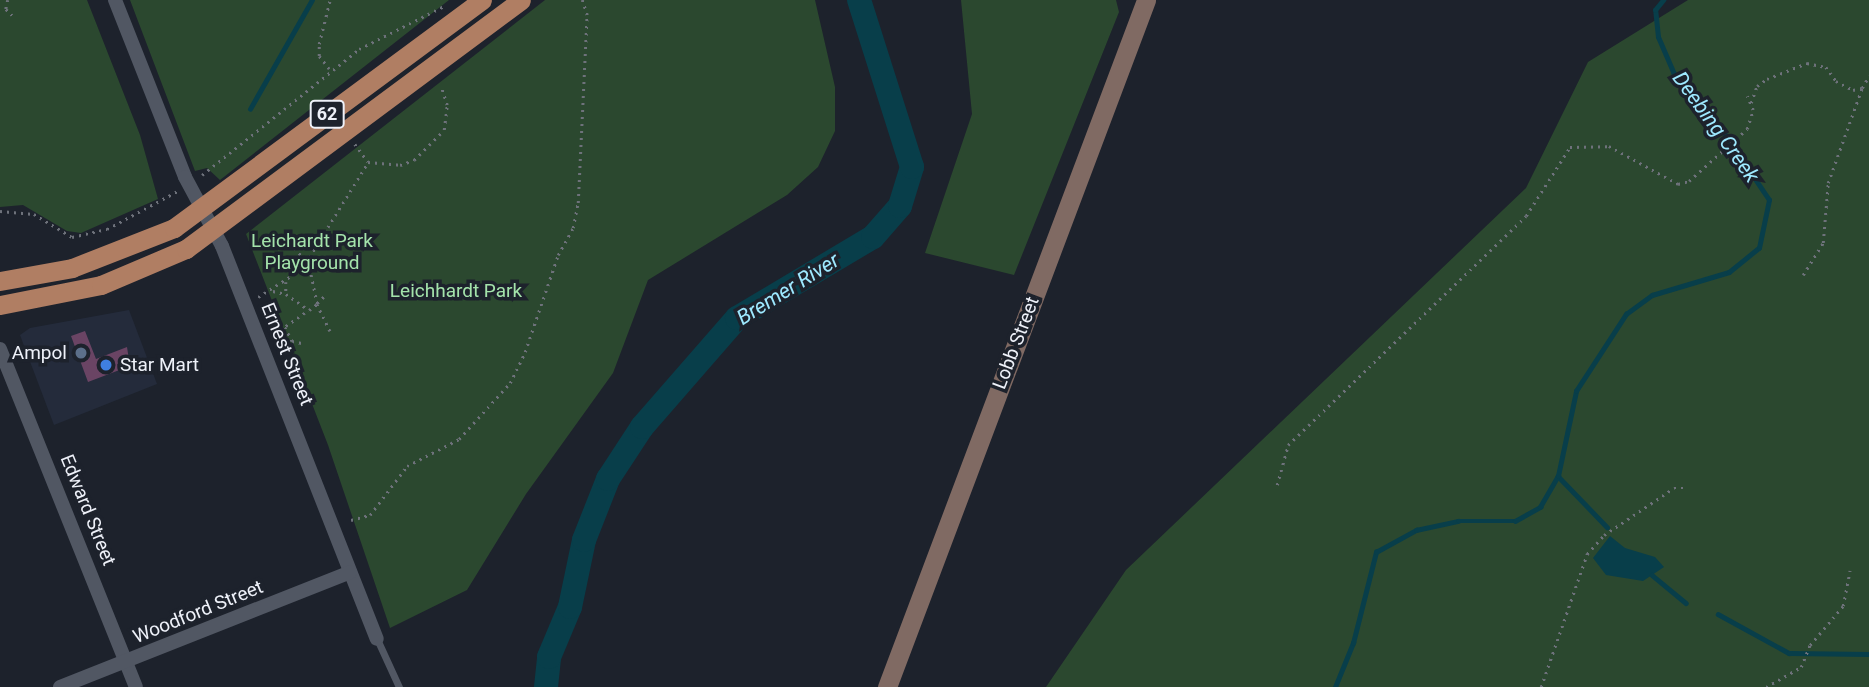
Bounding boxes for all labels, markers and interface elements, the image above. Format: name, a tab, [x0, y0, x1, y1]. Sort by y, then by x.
water label: Deebing Creek	[1667, 67, 1765, 187]
road number: 62	[310, 100, 344, 128]
park label: Leichardt Park Playground	[251, 230, 373, 274]
water label: Bremer River	[732, 248, 844, 330]
park label: Leichhardt Park	[390, 280, 522, 302]
street label: Lobb Street	[988, 294, 1044, 392]
street label: Ernest Street	[256, 299, 318, 409]
place label: Ampol	[12, 342, 67, 364]
marker: Ampol	[73, 345, 89, 361]
place label: Star Mart	[120, 354, 199, 376]
marker: Star Mart	[98, 357, 114, 373]
street label: Edward Street	[55, 451, 121, 569]
street label: Woodford Street	[130, 576, 266, 648]

